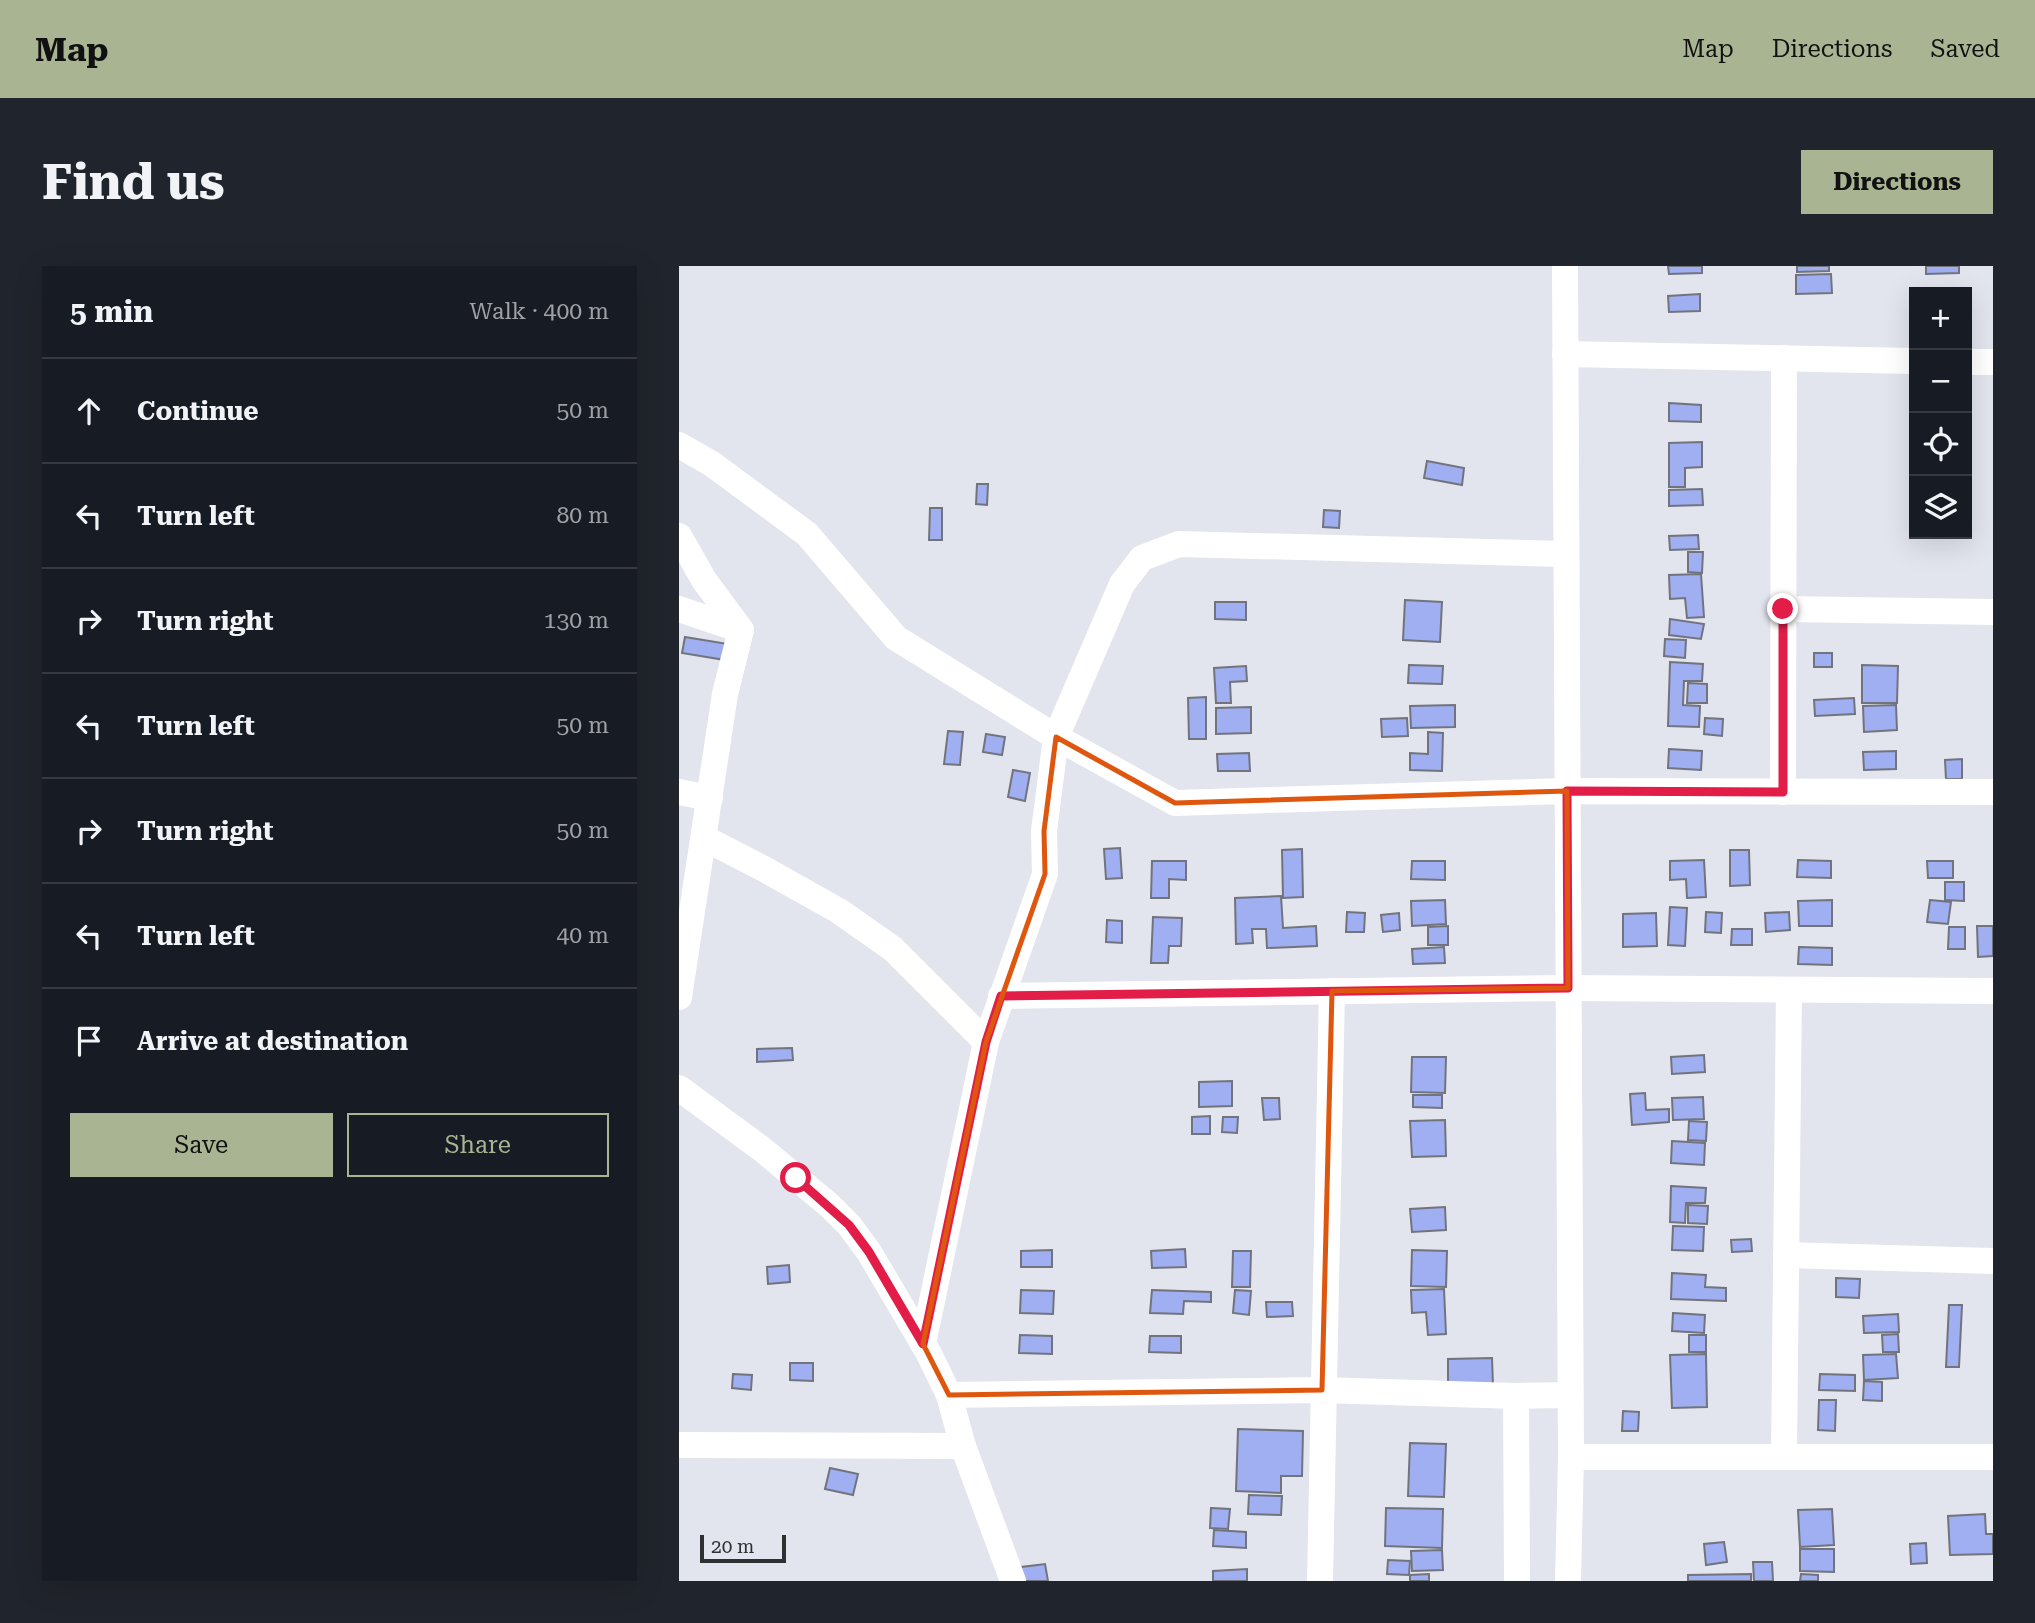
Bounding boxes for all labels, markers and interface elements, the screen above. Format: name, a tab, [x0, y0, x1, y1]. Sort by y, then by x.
text: Map	[35, 30, 109, 69]
text: Map	[1682, 35, 1734, 63]
text: Directions	[1772, 35, 1892, 63]
text: Saved	[1930, 35, 2000, 63]
button: Directions	[1801, 150, 1993, 214]
text: Find us	[42, 154, 225, 211]
map controls	[1909, 287, 1972, 539]
button: +	[1909, 287, 1972, 350]
text: 5 min	[70, 294, 153, 329]
text: Walk · 400 m	[470, 298, 609, 325]
button: −	[1909, 350, 1972, 413]
icon: ahead	[70, 392, 108, 430]
text: Continue	[137, 396, 259, 426]
text: 50 m	[556, 397, 609, 424]
button: locate	[1909, 413, 1972, 476]
button: layers	[1909, 476, 1972, 539]
icon: left	[70, 497, 108, 535]
text: Turn left	[137, 501, 255, 531]
text: 80 m	[556, 502, 609, 529]
route end	[1767, 593, 1798, 624]
icon: right	[70, 602, 108, 640]
text: Turn right	[137, 606, 273, 636]
text: 130 m	[544, 607, 609, 634]
icon: left	[70, 707, 108, 745]
text: Turn left	[137, 711, 255, 741]
text: 50 m	[556, 712, 609, 739]
icon: right	[70, 812, 108, 850]
text: Turn right	[137, 816, 273, 846]
text: 50 m	[556, 817, 609, 844]
icon: left	[70, 917, 108, 955]
text: Turn left	[137, 921, 255, 951]
text: 40 m	[556, 922, 609, 949]
icon: arrive	[70, 1022, 108, 1060]
text: Arrive at destination	[137, 1026, 408, 1056]
button: Save	[70, 1113, 333, 1177]
button: Share	[347, 1113, 609, 1177]
route start	[780, 1162, 811, 1193]
scale bar	[700, 1532, 786, 1564]
text: 20 m	[711, 1535, 754, 1558]

